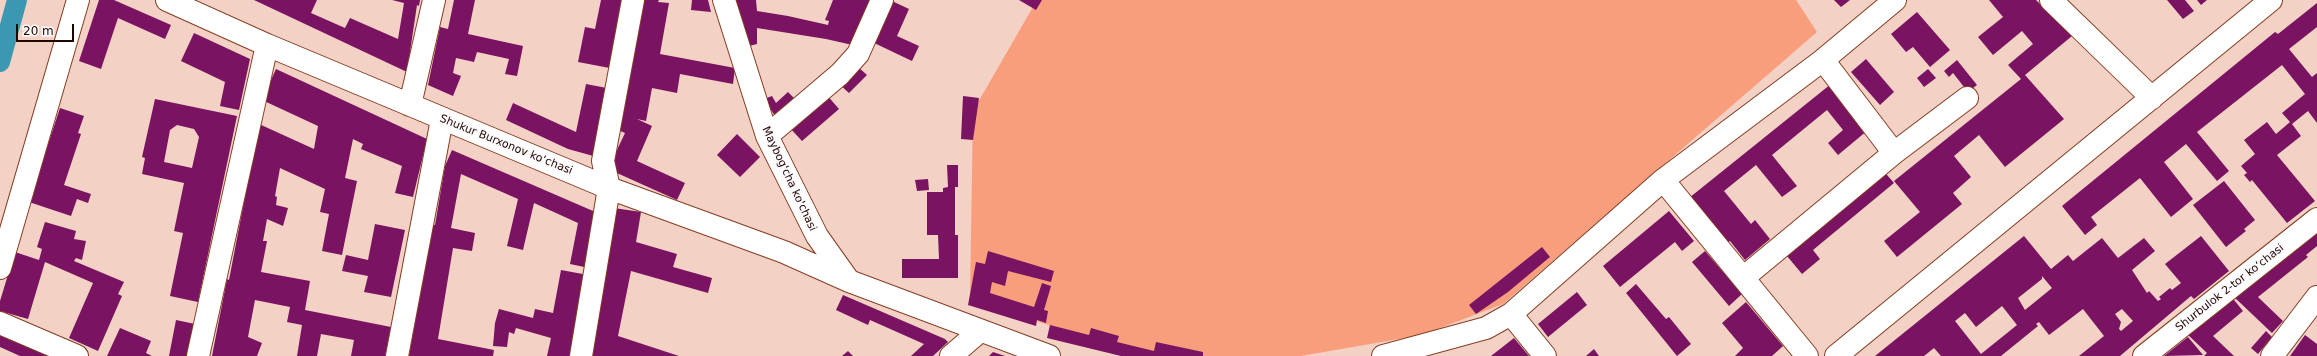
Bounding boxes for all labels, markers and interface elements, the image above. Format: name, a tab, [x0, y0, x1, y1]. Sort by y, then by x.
scale bar	[18, 16, 76, 42]
text: 20 m	[23, 24, 54, 38]
street label: Shukur Burxonov koʻchasi	[438, 112, 574, 178]
street label: Maybog'cha ko'chasi	[759, 125, 819, 233]
street label: Shurbulok 2-tor ko‘chasi	[2173, 242, 2287, 334]

